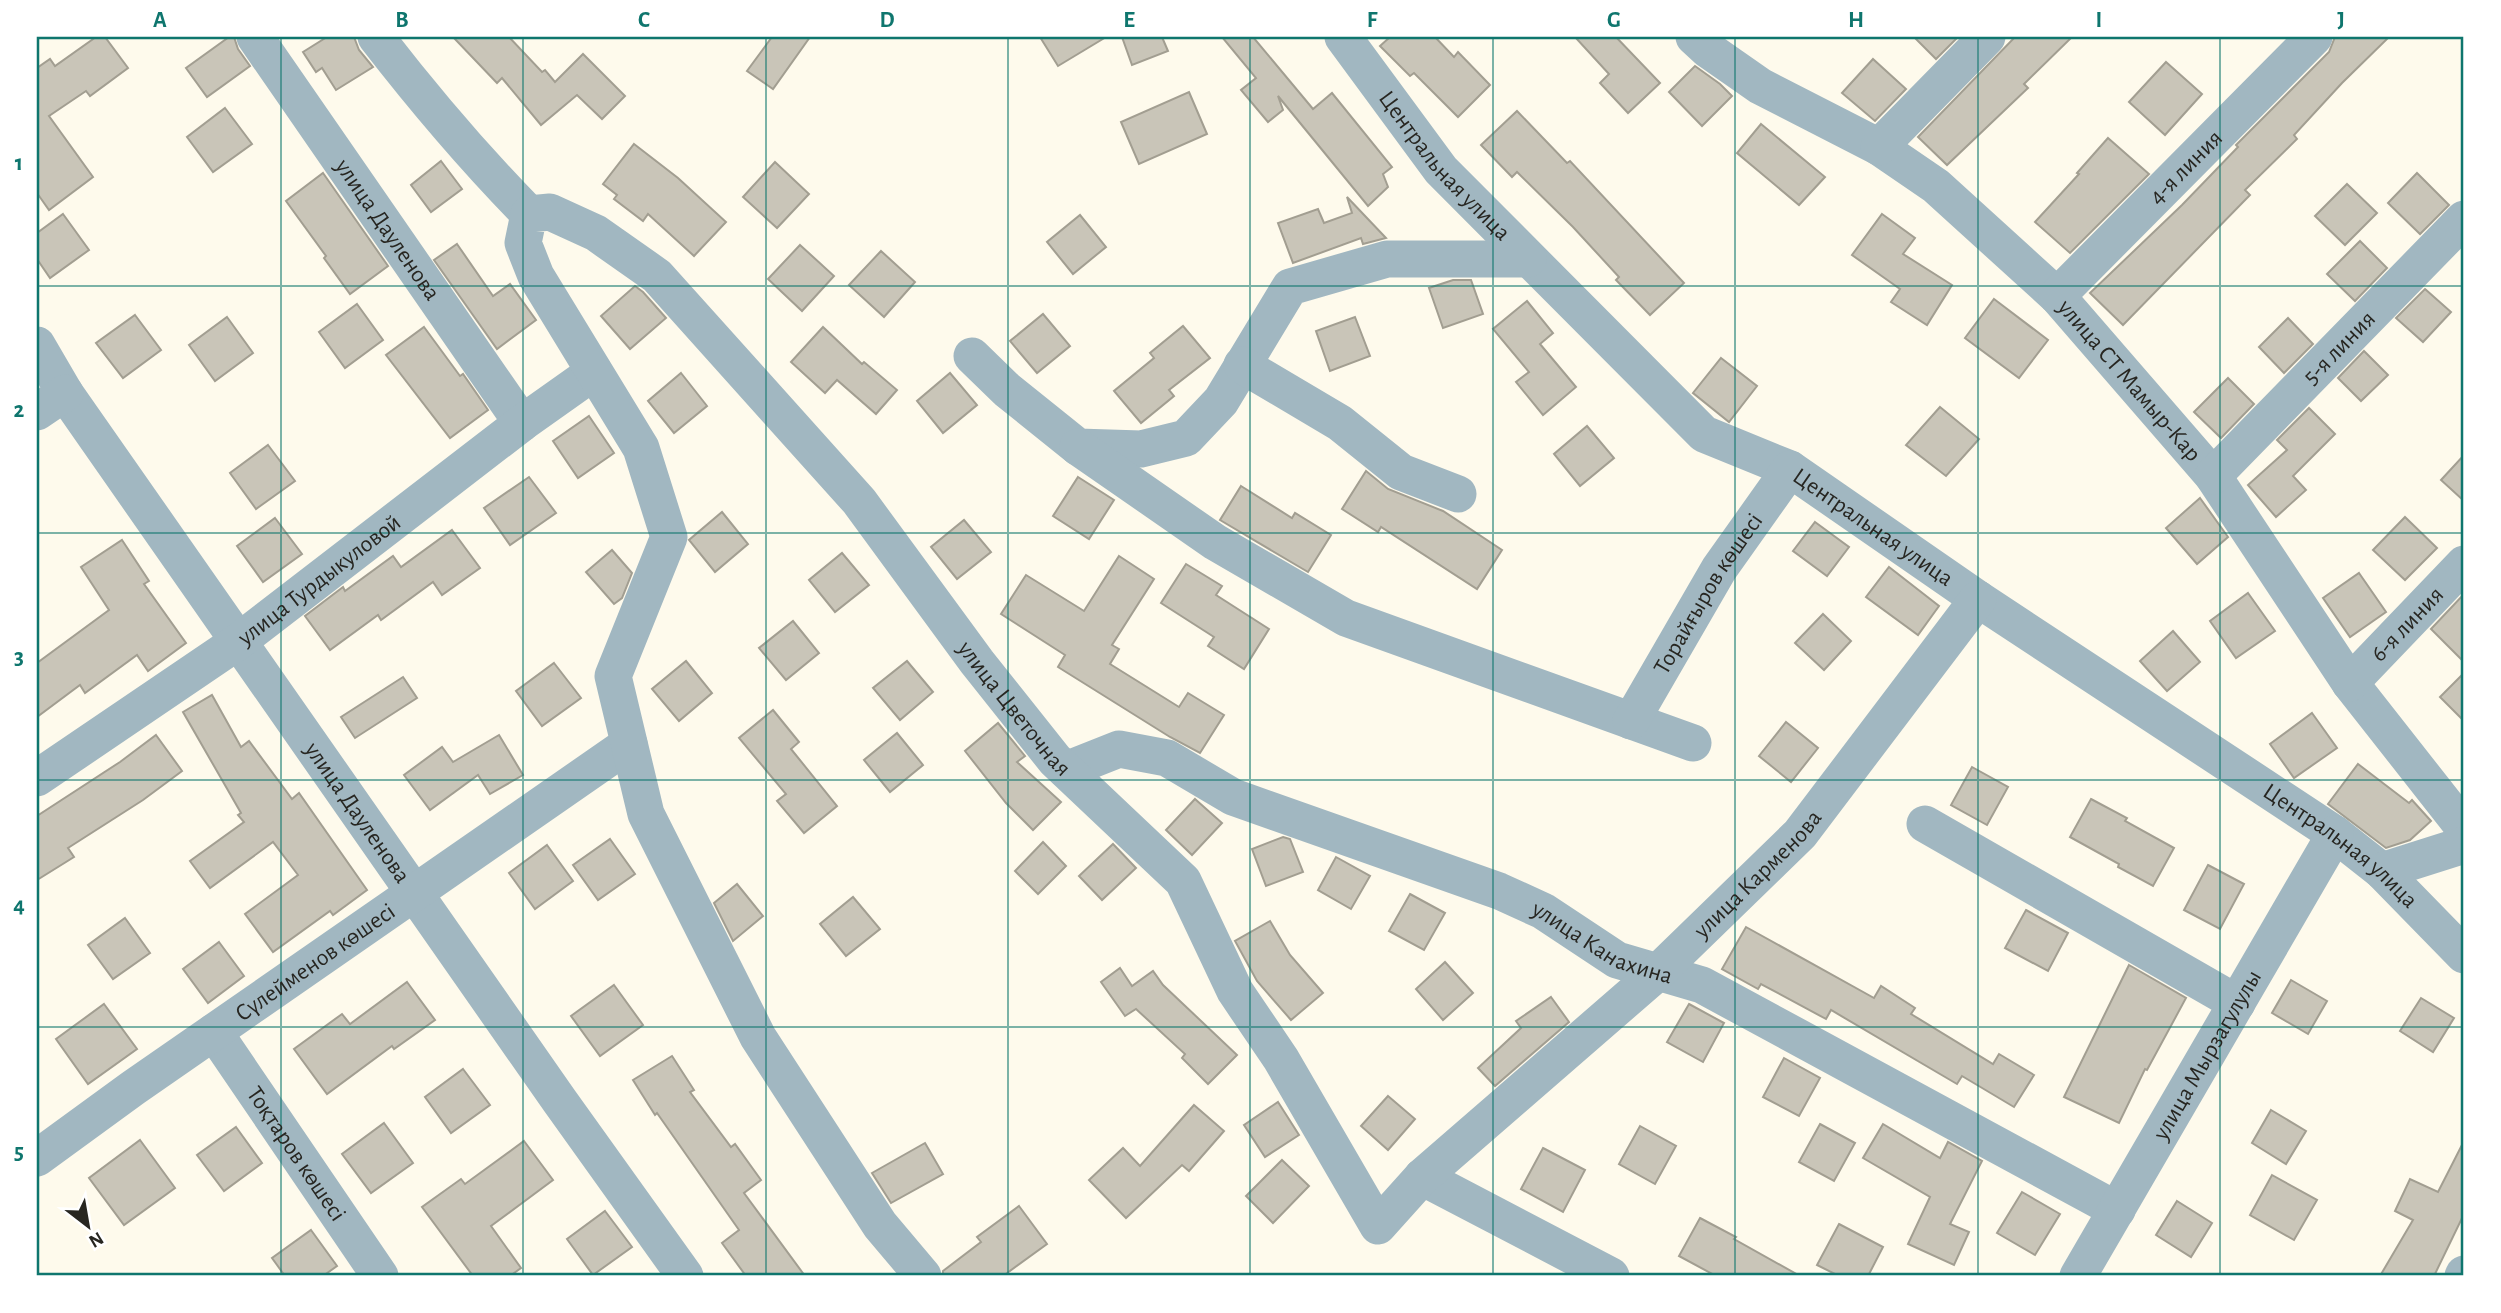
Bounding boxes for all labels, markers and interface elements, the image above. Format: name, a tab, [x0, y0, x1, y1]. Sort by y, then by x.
text: A	[153, 9, 167, 32]
text: B	[395, 9, 409, 32]
text: C	[638, 9, 650, 32]
text: D	[879, 9, 895, 32]
text: E	[1123, 9, 1135, 32]
text: F	[1367, 9, 1378, 32]
text: G	[1607, 9, 1621, 32]
text: H	[1848, 9, 1864, 32]
text: I	[2096, 9, 2102, 32]
text: J	[2337, 9, 2345, 32]
street label: Центральная улица	[1374, 86, 1515, 245]
street label: 4-я линия	[2144, 126, 2227, 209]
text: 1	[15, 152, 23, 175]
street label: улица Дауленова	[330, 154, 444, 305]
street label: улица СТ Мамыр-Кар	[2052, 295, 2205, 466]
street label: 5-я линия	[2299, 307, 2380, 389]
text: 2	[14, 399, 25, 422]
street label: Центральная улица	[1788, 464, 1957, 591]
street label: Торайғыров көшесі	[1650, 509, 1768, 678]
street label: улица Турдыкуловой	[233, 510, 405, 651]
street label: 6-я линия	[2367, 582, 2448, 666]
street label: улица Цветочная	[952, 636, 1075, 781]
text: 3	[14, 646, 24, 669]
street label: улица Дауленова	[299, 737, 414, 888]
street label: Центральная улица	[2258, 779, 2422, 913]
street label: улица Карменова	[1689, 806, 1827, 944]
text: 4	[13, 894, 25, 917]
street label: улица Канахина	[1527, 896, 1675, 989]
street label: Сүлейменов көшесі	[231, 899, 400, 1026]
street label: улица Мырзагулулы	[2148, 966, 2266, 1145]
street label: Тоқтаров көшесі	[242, 1082, 350, 1226]
text: 5	[14, 1141, 24, 1164]
north arrow	[52, 1190, 122, 1260]
text: N	[85, 1228, 107, 1251]

